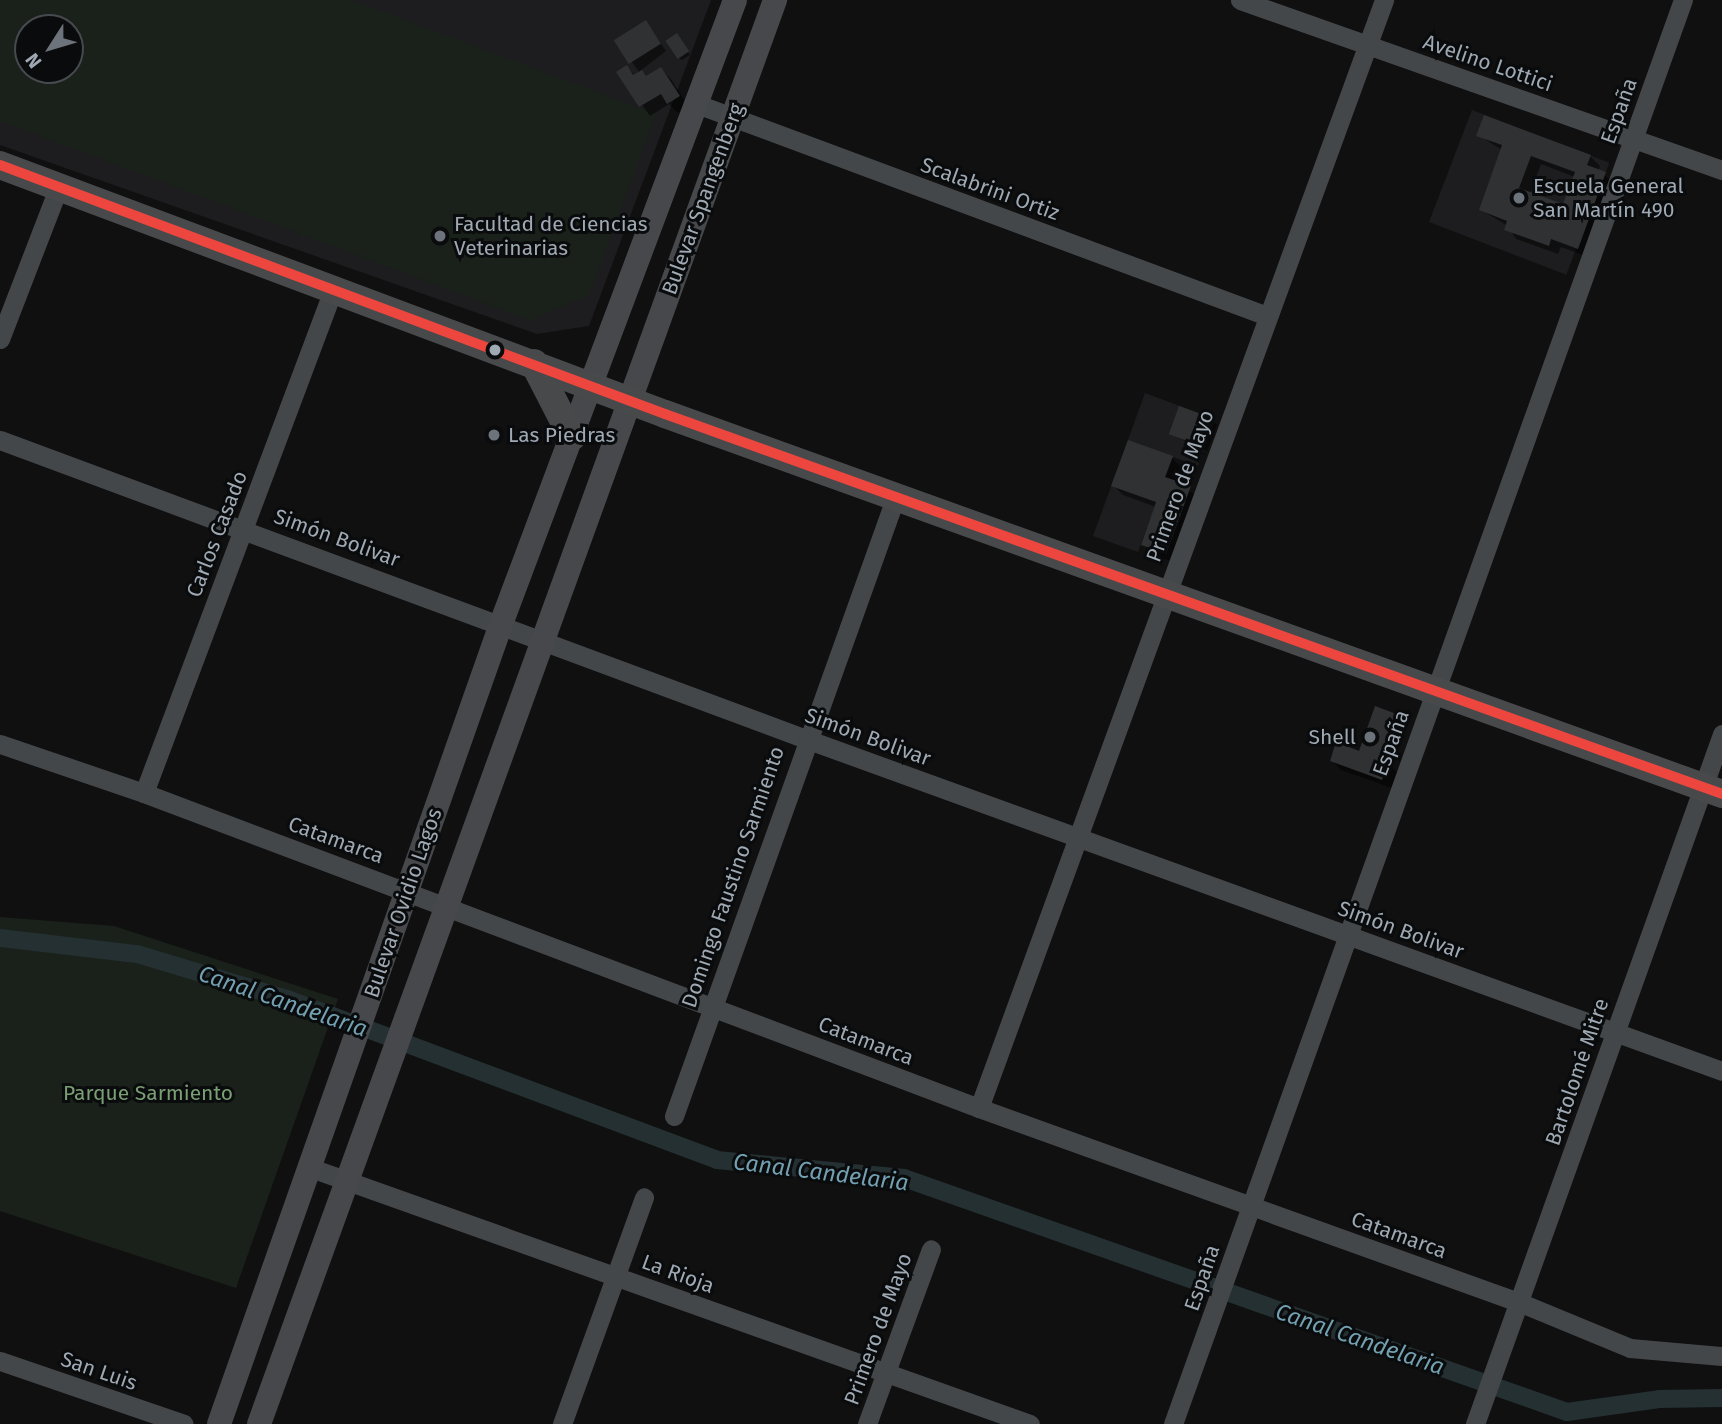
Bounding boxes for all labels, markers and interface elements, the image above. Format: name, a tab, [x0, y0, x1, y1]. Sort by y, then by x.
north arrow	[14, 14, 84, 84]
street label: Avelino Lottici	[1420, 29, 1556, 97]
text: N	[20, 49, 46, 73]
street label: España	[1595, 75, 1643, 147]
street label: Bulevar Spangenberg	[657, 100, 749, 298]
street label: Scalabrini Ortiz	[917, 152, 1063, 226]
place label: Escuela General San Martín 490	[1533, 173, 1684, 223]
marker: Escuela General San Martín 490	[1511, 190, 1527, 206]
place label: Facultad de Ciencias Veterinarias	[454, 211, 648, 261]
marker: Facultad de Ciencias Veterinarias	[432, 228, 448, 244]
unlabelled marker	[488, 343, 502, 357]
street label: Primero de Mayo	[1141, 406, 1219, 566]
place label: Las Piedras	[508, 422, 615, 448]
marker: Las Piedras	[486, 427, 502, 443]
street label: Carlos Casado	[181, 467, 253, 601]
street label: Simón Bolivar	[271, 504, 403, 572]
street label: Simón Bolivar	[802, 703, 934, 771]
street label: España	[1367, 707, 1415, 779]
place label: Shell	[1308, 724, 1356, 750]
marker: Shell	[1362, 729, 1378, 745]
street label: Domingo Faustino Sarmiento	[676, 743, 790, 1011]
street label: Bulevar Ovidio Lagos	[359, 805, 447, 1001]
street label: Catamarca	[285, 811, 387, 869]
street label: Simón Bolivar	[1335, 896, 1467, 964]
water label: Canal Candelaria	[195, 959, 371, 1043]
street label: Bartolomé Mitre	[1540, 995, 1614, 1149]
street label: Catamarca	[815, 1011, 917, 1071]
park label: Parque Sarmiento	[63, 1080, 233, 1106]
water label: Canal Candelaria	[732, 1148, 910, 1196]
street label: Catamarca	[1348, 1206, 1450, 1264]
street label: España	[1179, 1242, 1225, 1314]
street label: La Rioja	[638, 1249, 718, 1299]
street label: Primero de Mayo	[839, 1249, 917, 1409]
water label: Canal Candelaria	[1272, 1297, 1448, 1381]
street label: San Luis	[58, 1346, 140, 1396]

